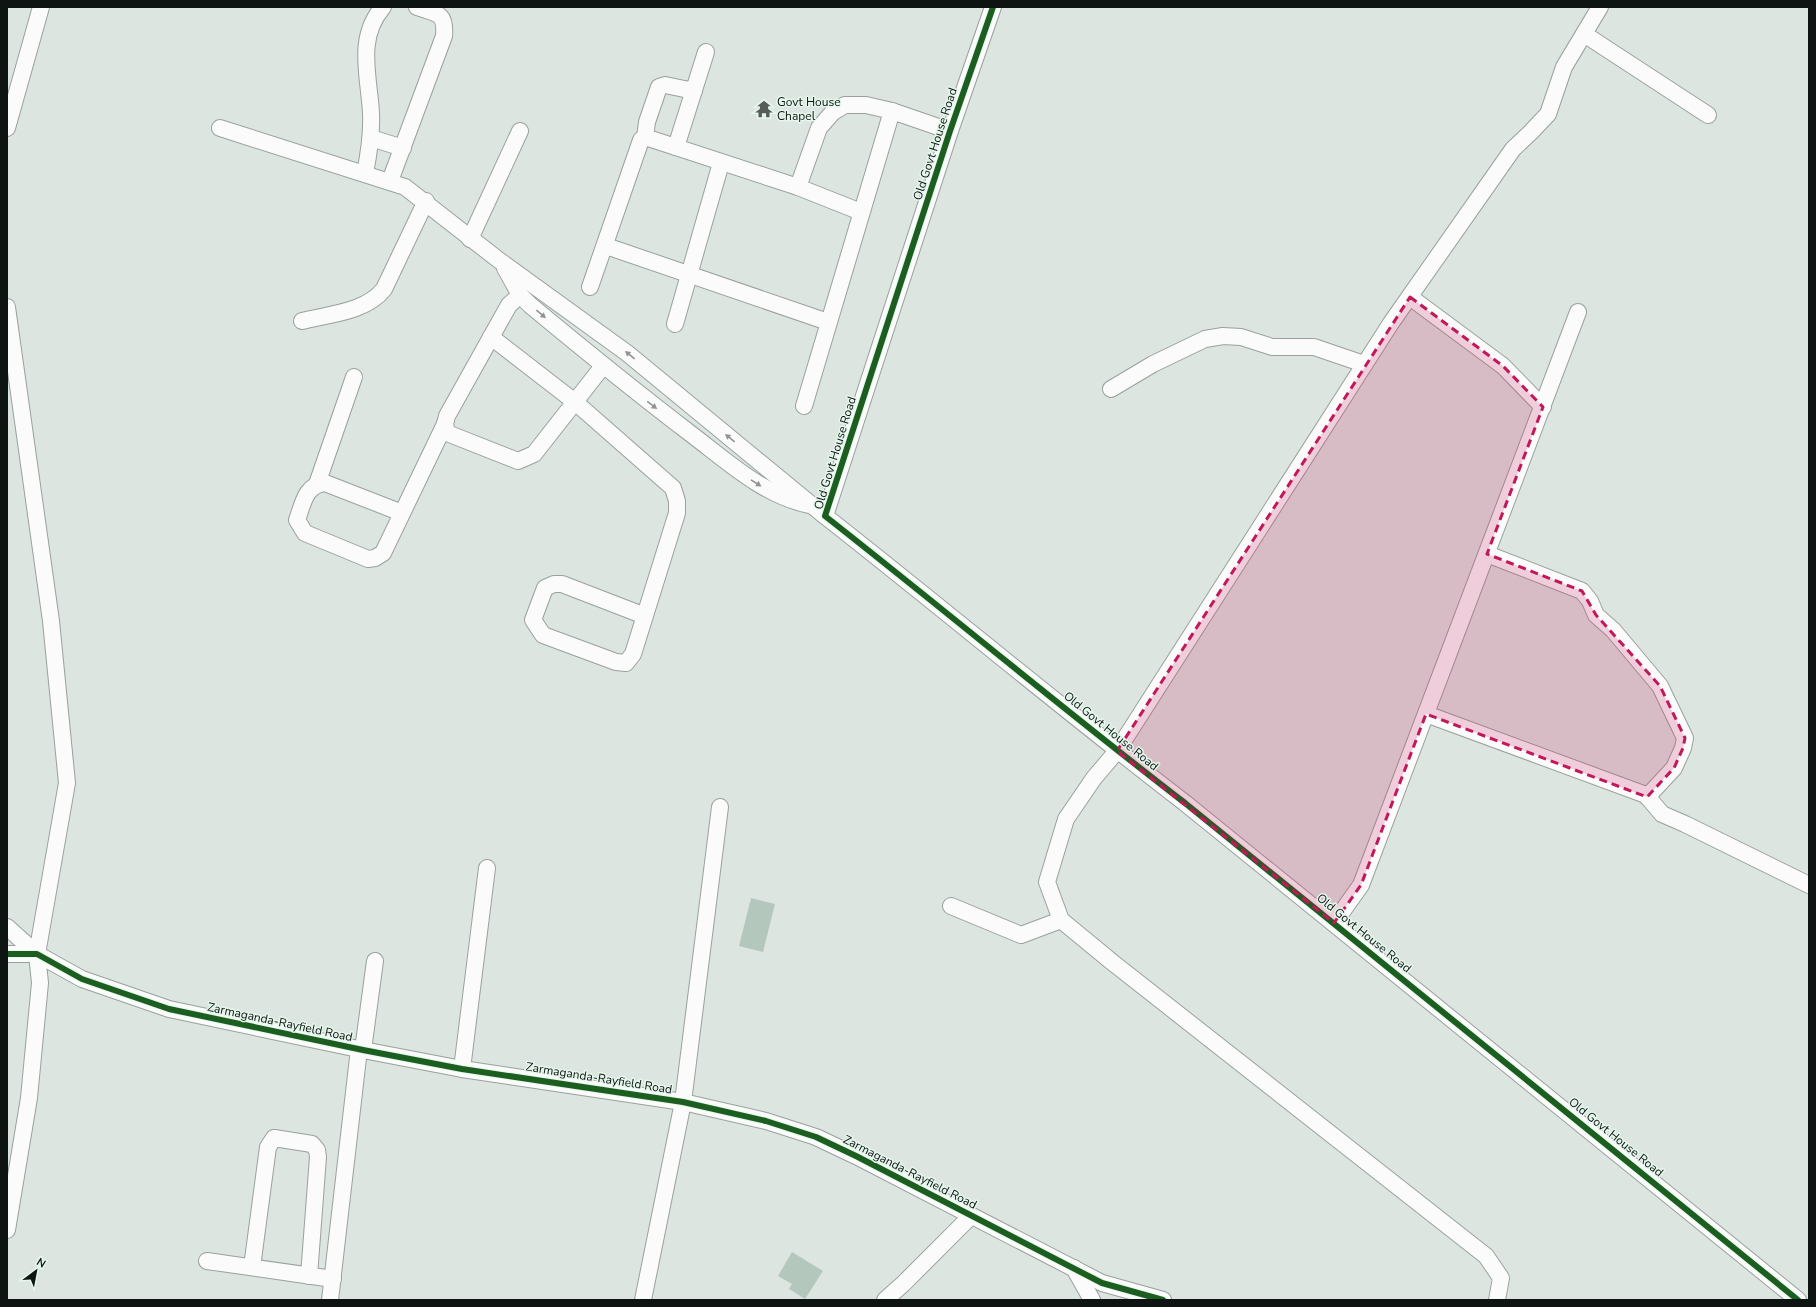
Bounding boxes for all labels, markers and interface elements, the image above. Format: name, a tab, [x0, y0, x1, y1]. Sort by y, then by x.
street label: Old Govt House Road	[909, 86, 961, 202]
place label: Govt House Chapel	[777, 94, 841, 124]
temple icon: Govt House Chapel	[754, 99, 774, 119]
one-way arrow	[535, 309, 546, 318]
one-way arrow	[624, 351, 635, 360]
street label: Old Govt House Road	[810, 395, 860, 511]
one-way arrow	[647, 400, 658, 409]
one-way arrow	[725, 433, 736, 442]
one-way arrow	[750, 479, 762, 486]
street label: Old Govt House Road	[1060, 688, 1162, 774]
street label: Old Govt House Road	[1313, 890, 1415, 976]
street label: Zarmaganda-Rayfield Road	[206, 999, 354, 1045]
street label: Zarmaganda-Rayfield Road	[525, 1059, 673, 1097]
street label: Old Govt House Road	[1565, 1094, 1667, 1180]
street label: Zarmaganda-Rayfield Road	[840, 1131, 980, 1213]
north arrow	[16, 1251, 56, 1291]
text: N	[34, 1254, 49, 1271]

